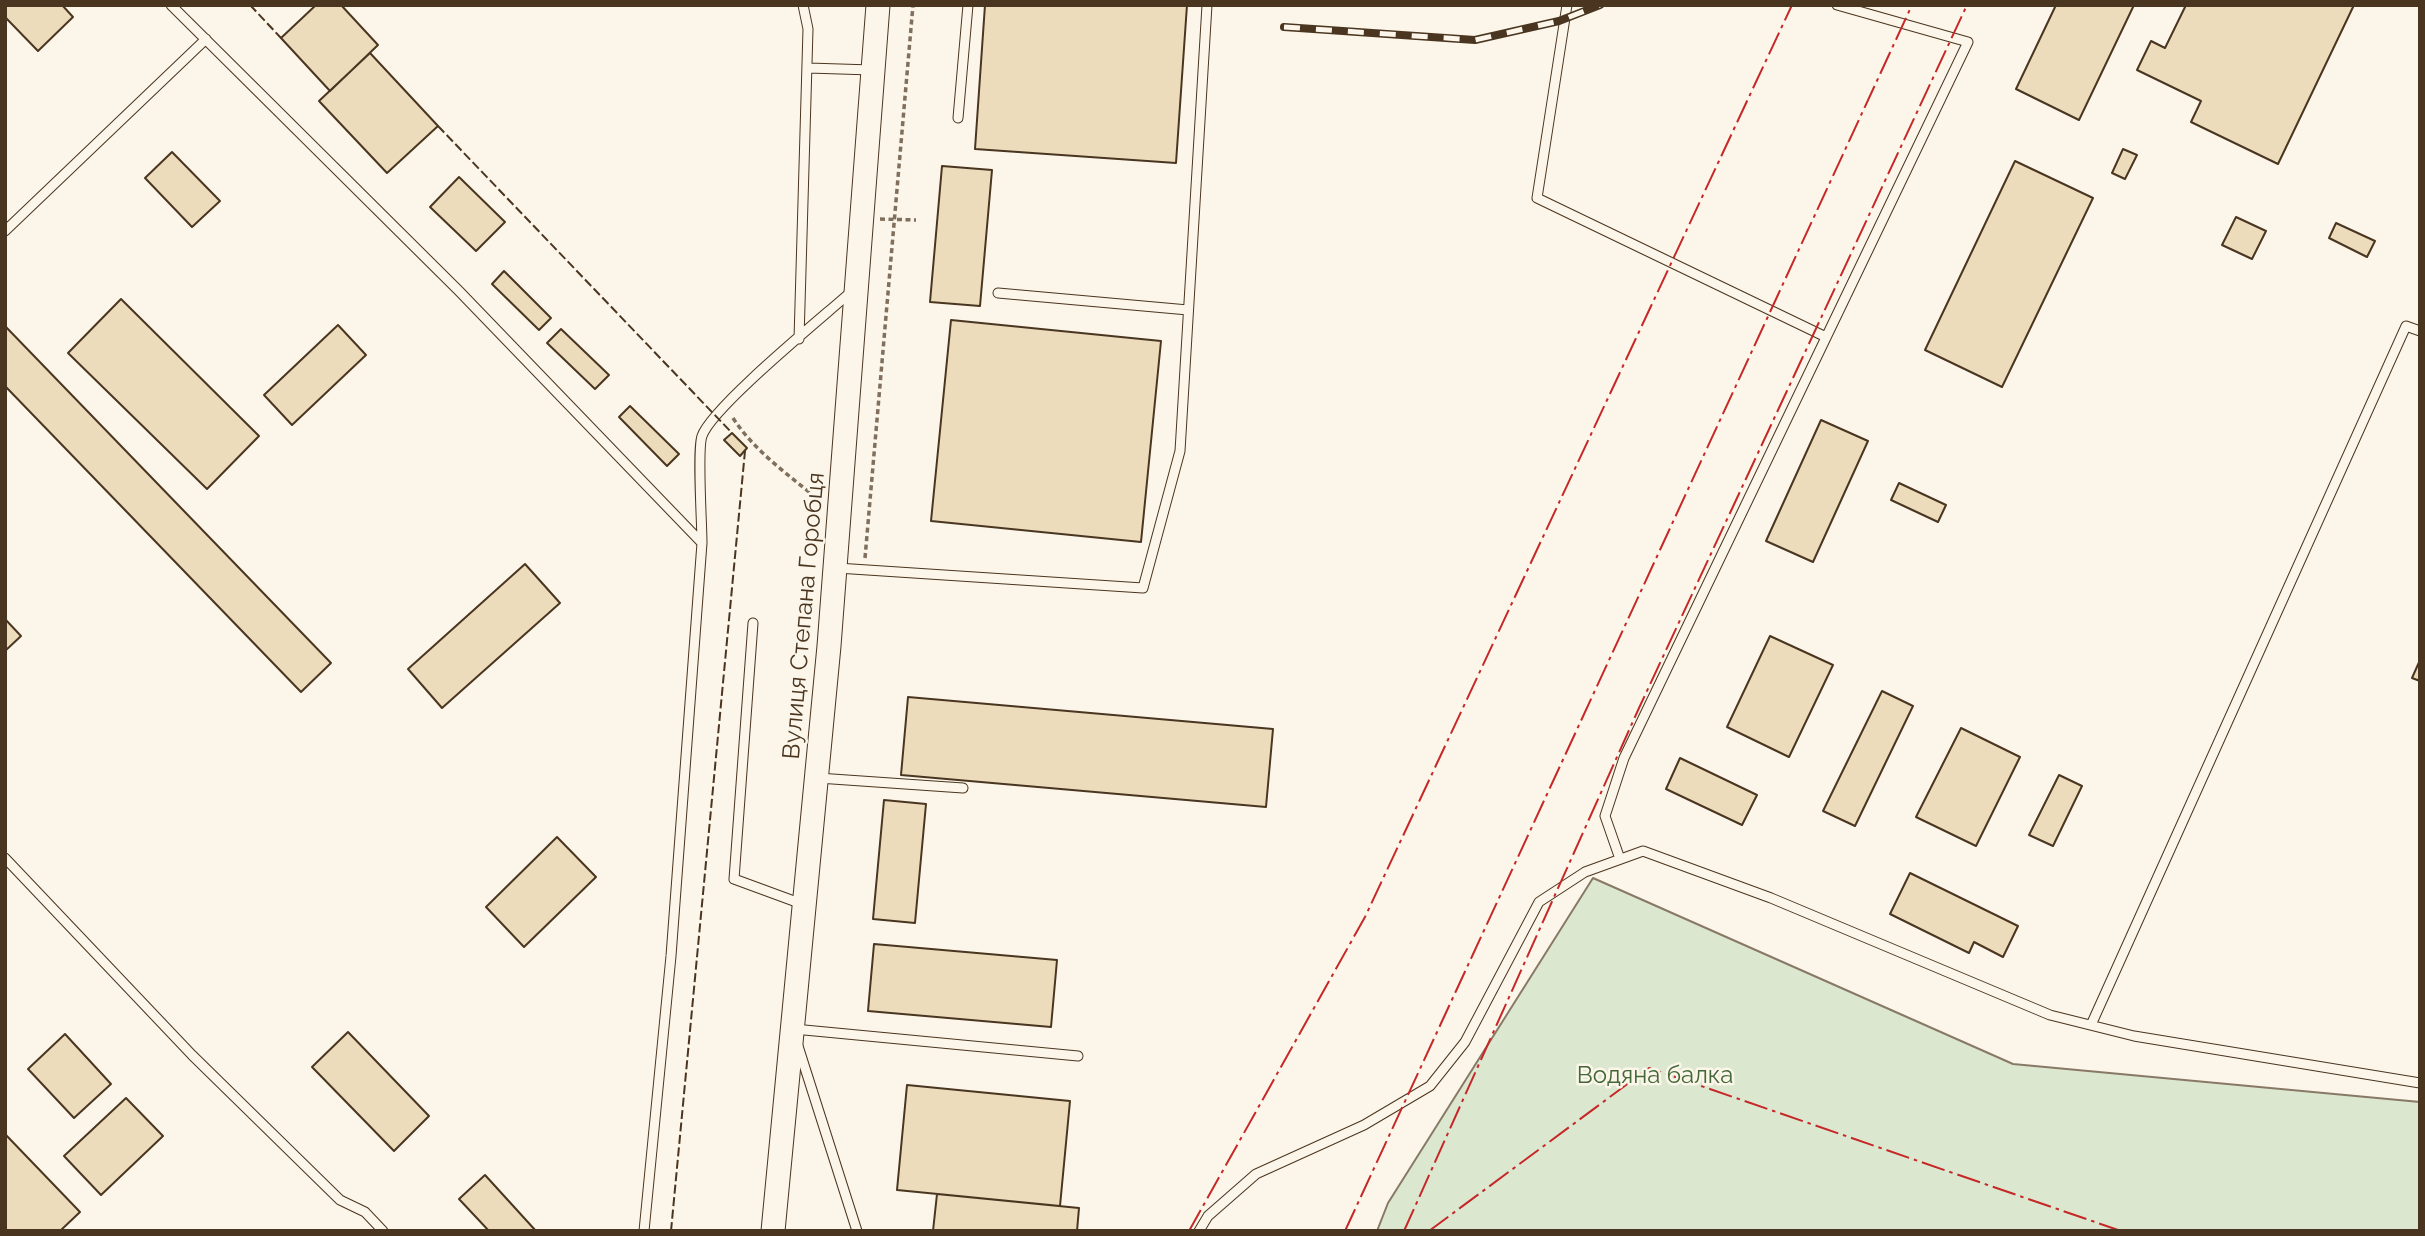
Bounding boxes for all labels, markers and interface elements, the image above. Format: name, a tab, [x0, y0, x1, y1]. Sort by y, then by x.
street label: Вулиця Степана Горобця	[777, 471, 831, 761]
park label: Водяна балка	[1577, 1062, 1733, 1090]

